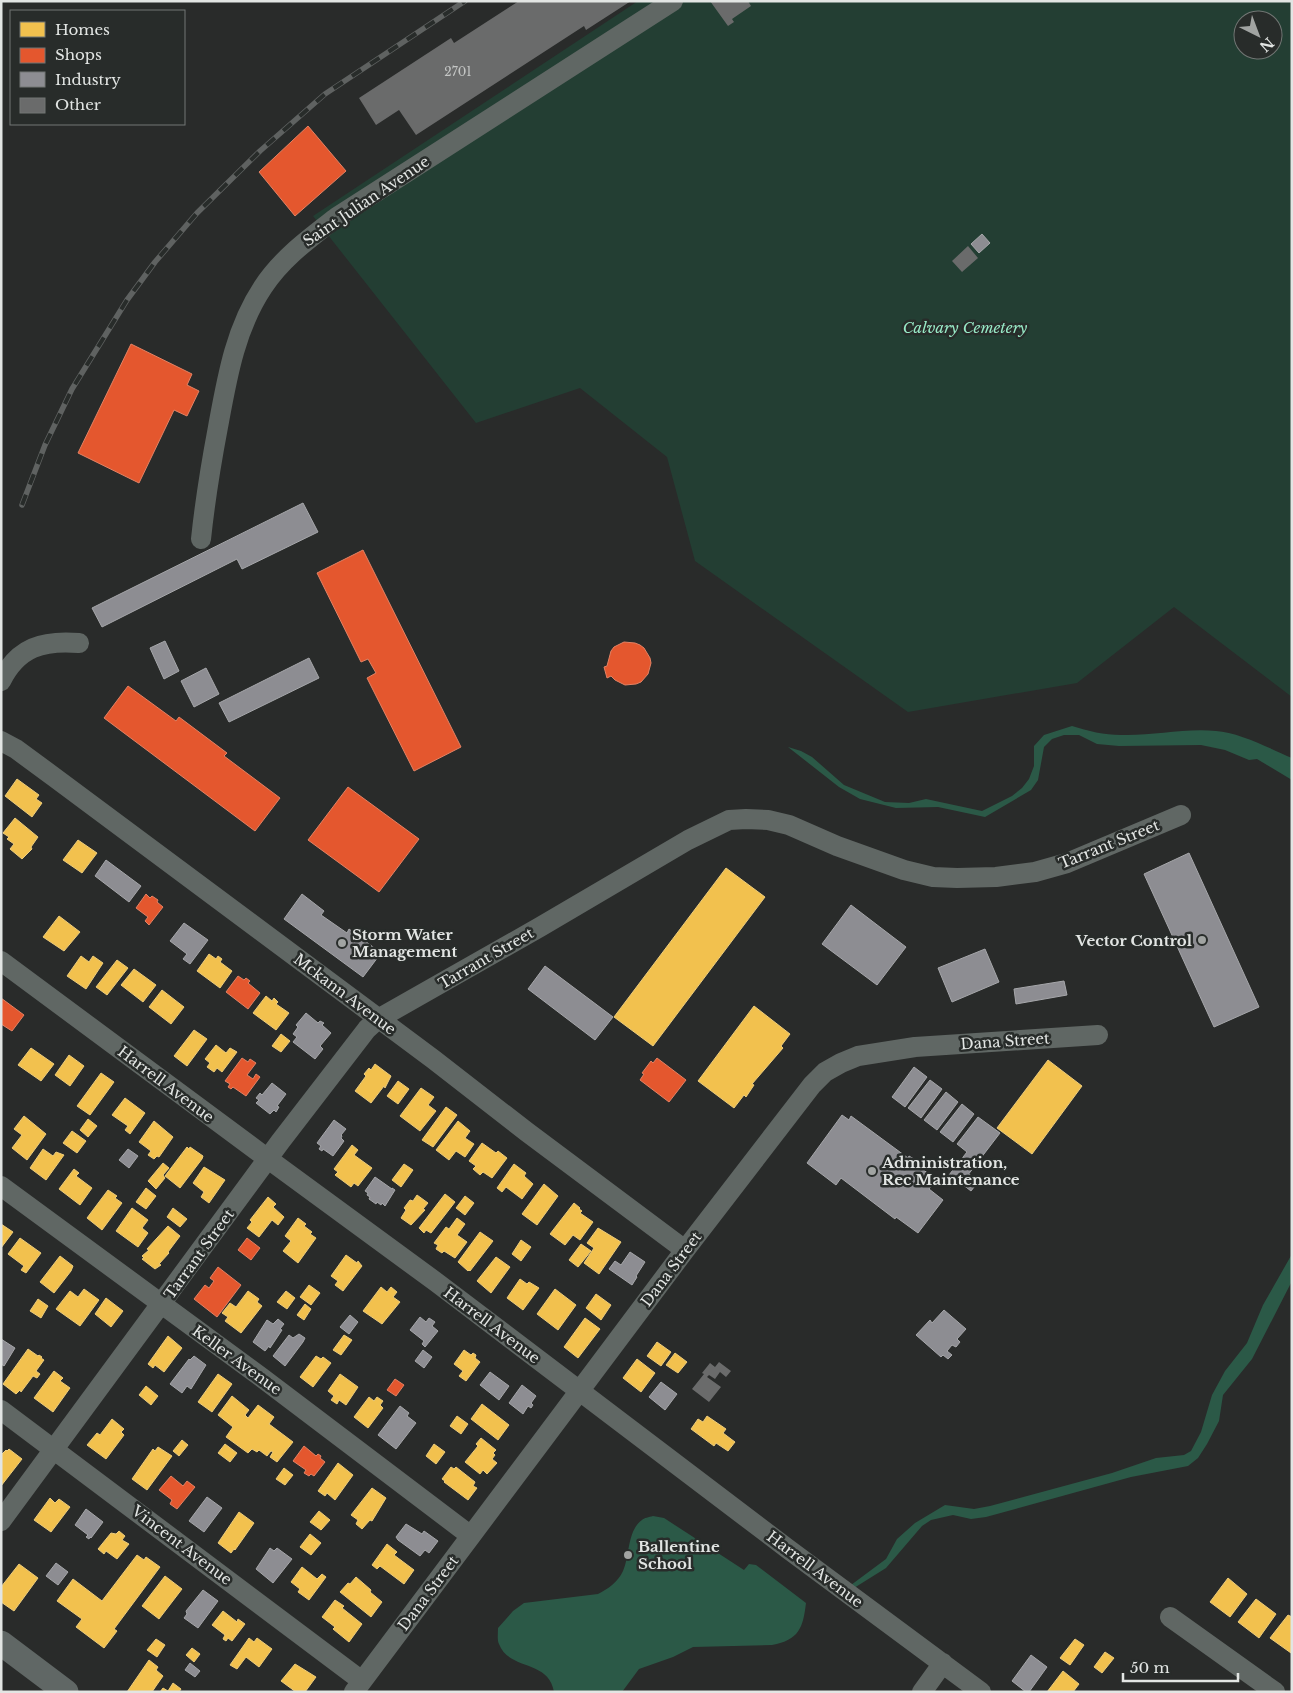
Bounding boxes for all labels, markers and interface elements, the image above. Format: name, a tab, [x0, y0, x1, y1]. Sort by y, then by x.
legend	[10, 10, 185, 125]
north arrow	[1233, 10, 1283, 60]
text: Homes	[55, 20, 110, 39]
text: N	[1256, 34, 1278, 56]
text: Shops	[55, 45, 102, 64]
house number: 2701	[444, 64, 472, 79]
text: Industry	[55, 70, 121, 89]
text: Other	[55, 95, 102, 114]
street label: Saint Julian Avenue	[299, 152, 433, 250]
park label: Calvary Cemetery	[903, 318, 1028, 337]
street label: Tarrant Street	[1056, 815, 1162, 873]
street label: Tarrant Street	[435, 923, 537, 993]
place label: Storm Water Management	[352, 925, 457, 961]
place label: Vector Control	[1075, 931, 1193, 950]
marker: Vector Control	[1196, 934, 1208, 946]
marker: Storm Water Management	[336, 937, 348, 949]
street label: Mckann Avenue	[290, 949, 400, 1039]
street label: Dana Street	[960, 1028, 1051, 1054]
street label: Harrell Avenue	[114, 1042, 218, 1126]
place label: Administration, Rec Maintenance	[881, 1153, 1020, 1189]
marker: Administration, Rec Maintenance	[866, 1165, 878, 1177]
street label: Tarrant Street	[160, 1205, 238, 1303]
street label: Dana Street	[637, 1227, 706, 1310]
street label: Harrell Avenue	[440, 1283, 544, 1367]
street label: Keller Avenue	[189, 1321, 285, 1399]
street label: Vincent Avenue	[127, 1501, 236, 1589]
street label: Harrell Avenue	[763, 1527, 867, 1611]
place label: Ballentine School	[638, 1537, 720, 1573]
marker: Ballentine School	[622, 1549, 634, 1561]
street label: Dana Street	[394, 1551, 463, 1634]
scale bar	[1123, 1650, 1238, 1682]
text: 50 m	[1130, 1658, 1170, 1677]

